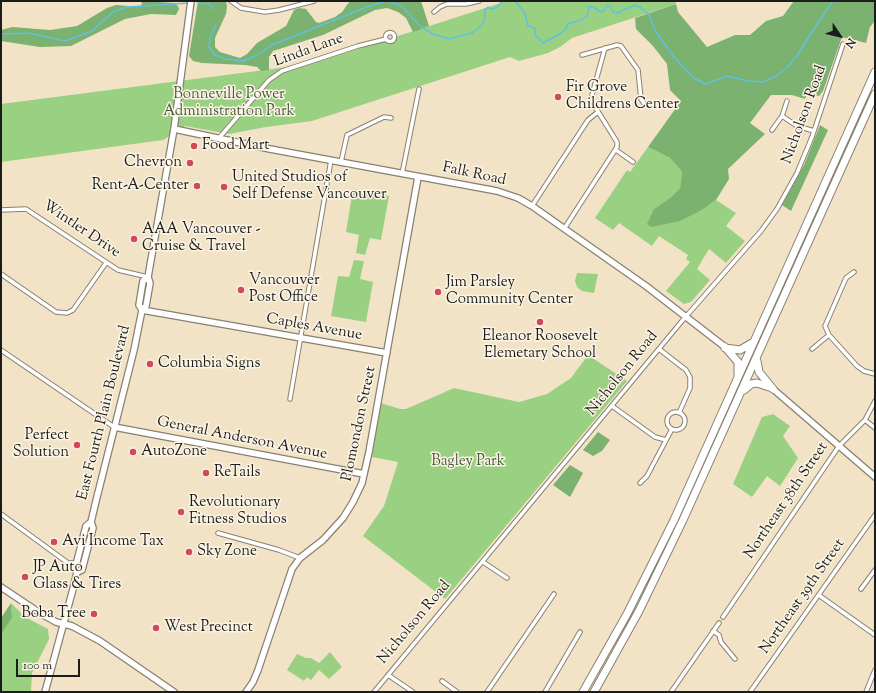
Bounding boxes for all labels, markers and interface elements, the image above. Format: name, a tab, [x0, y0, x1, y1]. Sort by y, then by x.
north arrow	[820, 16, 860, 56]
street label: Linda Lane	[272, 30, 346, 72]
text: N	[841, 35, 859, 51]
street label: Nicholson Road	[779, 63, 831, 167]
place label: Fir Grove Childrens Center	[566, 79, 679, 114]
park label: Bonneville Power Administration Park	[163, 86, 295, 121]
marker: Fir Grove Childrens Center	[553, 92, 563, 102]
place label: Food Mart	[202, 137, 269, 155]
marker: Food Mart	[189, 141, 199, 151]
place label: Chevron	[124, 154, 182, 172]
marker: Chevron	[185, 158, 195, 168]
street label: Falk Road	[441, 159, 507, 191]
place label: United Studios of Self Defense Vancouver	[232, 169, 387, 204]
place label: Rent-A-Center	[92, 177, 189, 195]
marker: Rent-A-Center	[192, 181, 202, 191]
marker: United Studios of Self Defense Vancouver	[219, 182, 229, 192]
street label: Wintler Drive	[39, 197, 123, 263]
place label: AAA Vancouver - Cruise & Travel	[142, 221, 261, 256]
marker: AAA Vancouver - Cruise & Travel	[129, 234, 139, 244]
place label: Vancouver Post Office	[249, 272, 319, 307]
place label: Jim Parsley Community Center	[446, 274, 573, 309]
marker: Vancouver Post Office	[236, 285, 246, 295]
marker: Jim Parsley Community Center	[433, 287, 443, 297]
street label: Caples Avenue	[265, 311, 363, 345]
marker: Eleanor Roosevelt Elemetary School	[535, 317, 545, 327]
street label: East Fourth Plain Boulevard	[75, 324, 135, 502]
place label: Eleanor Roosevelt Elemetary School	[482, 328, 598, 363]
street label: Nicholson Road	[583, 328, 663, 420]
place label: Columbia Signs	[158, 355, 261, 373]
marker: Columbia Signs	[145, 359, 155, 369]
street label: Plomondon Street	[339, 365, 381, 483]
street label: General Anderson Avenue	[155, 414, 329, 464]
place label: Perfect Solution	[13, 427, 69, 462]
street label: Northeast 38th Street	[741, 439, 833, 563]
marker: Perfect Solution	[72, 440, 82, 450]
place label: AutoZone	[141, 443, 207, 461]
marker: AutoZone	[128, 447, 138, 457]
park label: Bagley Park	[431, 453, 505, 471]
place label: ReTails	[214, 464, 260, 482]
marker: ReTails	[201, 468, 211, 478]
place label: Revolutionary Fitness Studios	[189, 494, 287, 529]
marker: Revolutionary Fitness Studios	[176, 507, 186, 517]
place label: Avi Income Tax	[62, 533, 164, 551]
street label: Northeast 39th Street	[756, 536, 850, 658]
marker: Avi Income Tax	[49, 537, 59, 547]
place label: Sky Zone	[197, 543, 257, 561]
marker: Sky Zone	[184, 547, 194, 557]
place label: JP Auto Glass & Tires	[33, 559, 121, 594]
marker: JP Auto Glass & Tires	[20, 572, 30, 582]
street label: Nicholson Road	[375, 578, 455, 668]
place label: Boba Tree	[21, 605, 86, 623]
marker: Boba Tree	[89, 609, 99, 619]
place label: West Precinct	[164, 619, 253, 637]
marker: West Precinct	[151, 623, 161, 633]
scale bar	[18, 651, 82, 677]
text: 100 m	[23, 657, 52, 675]

